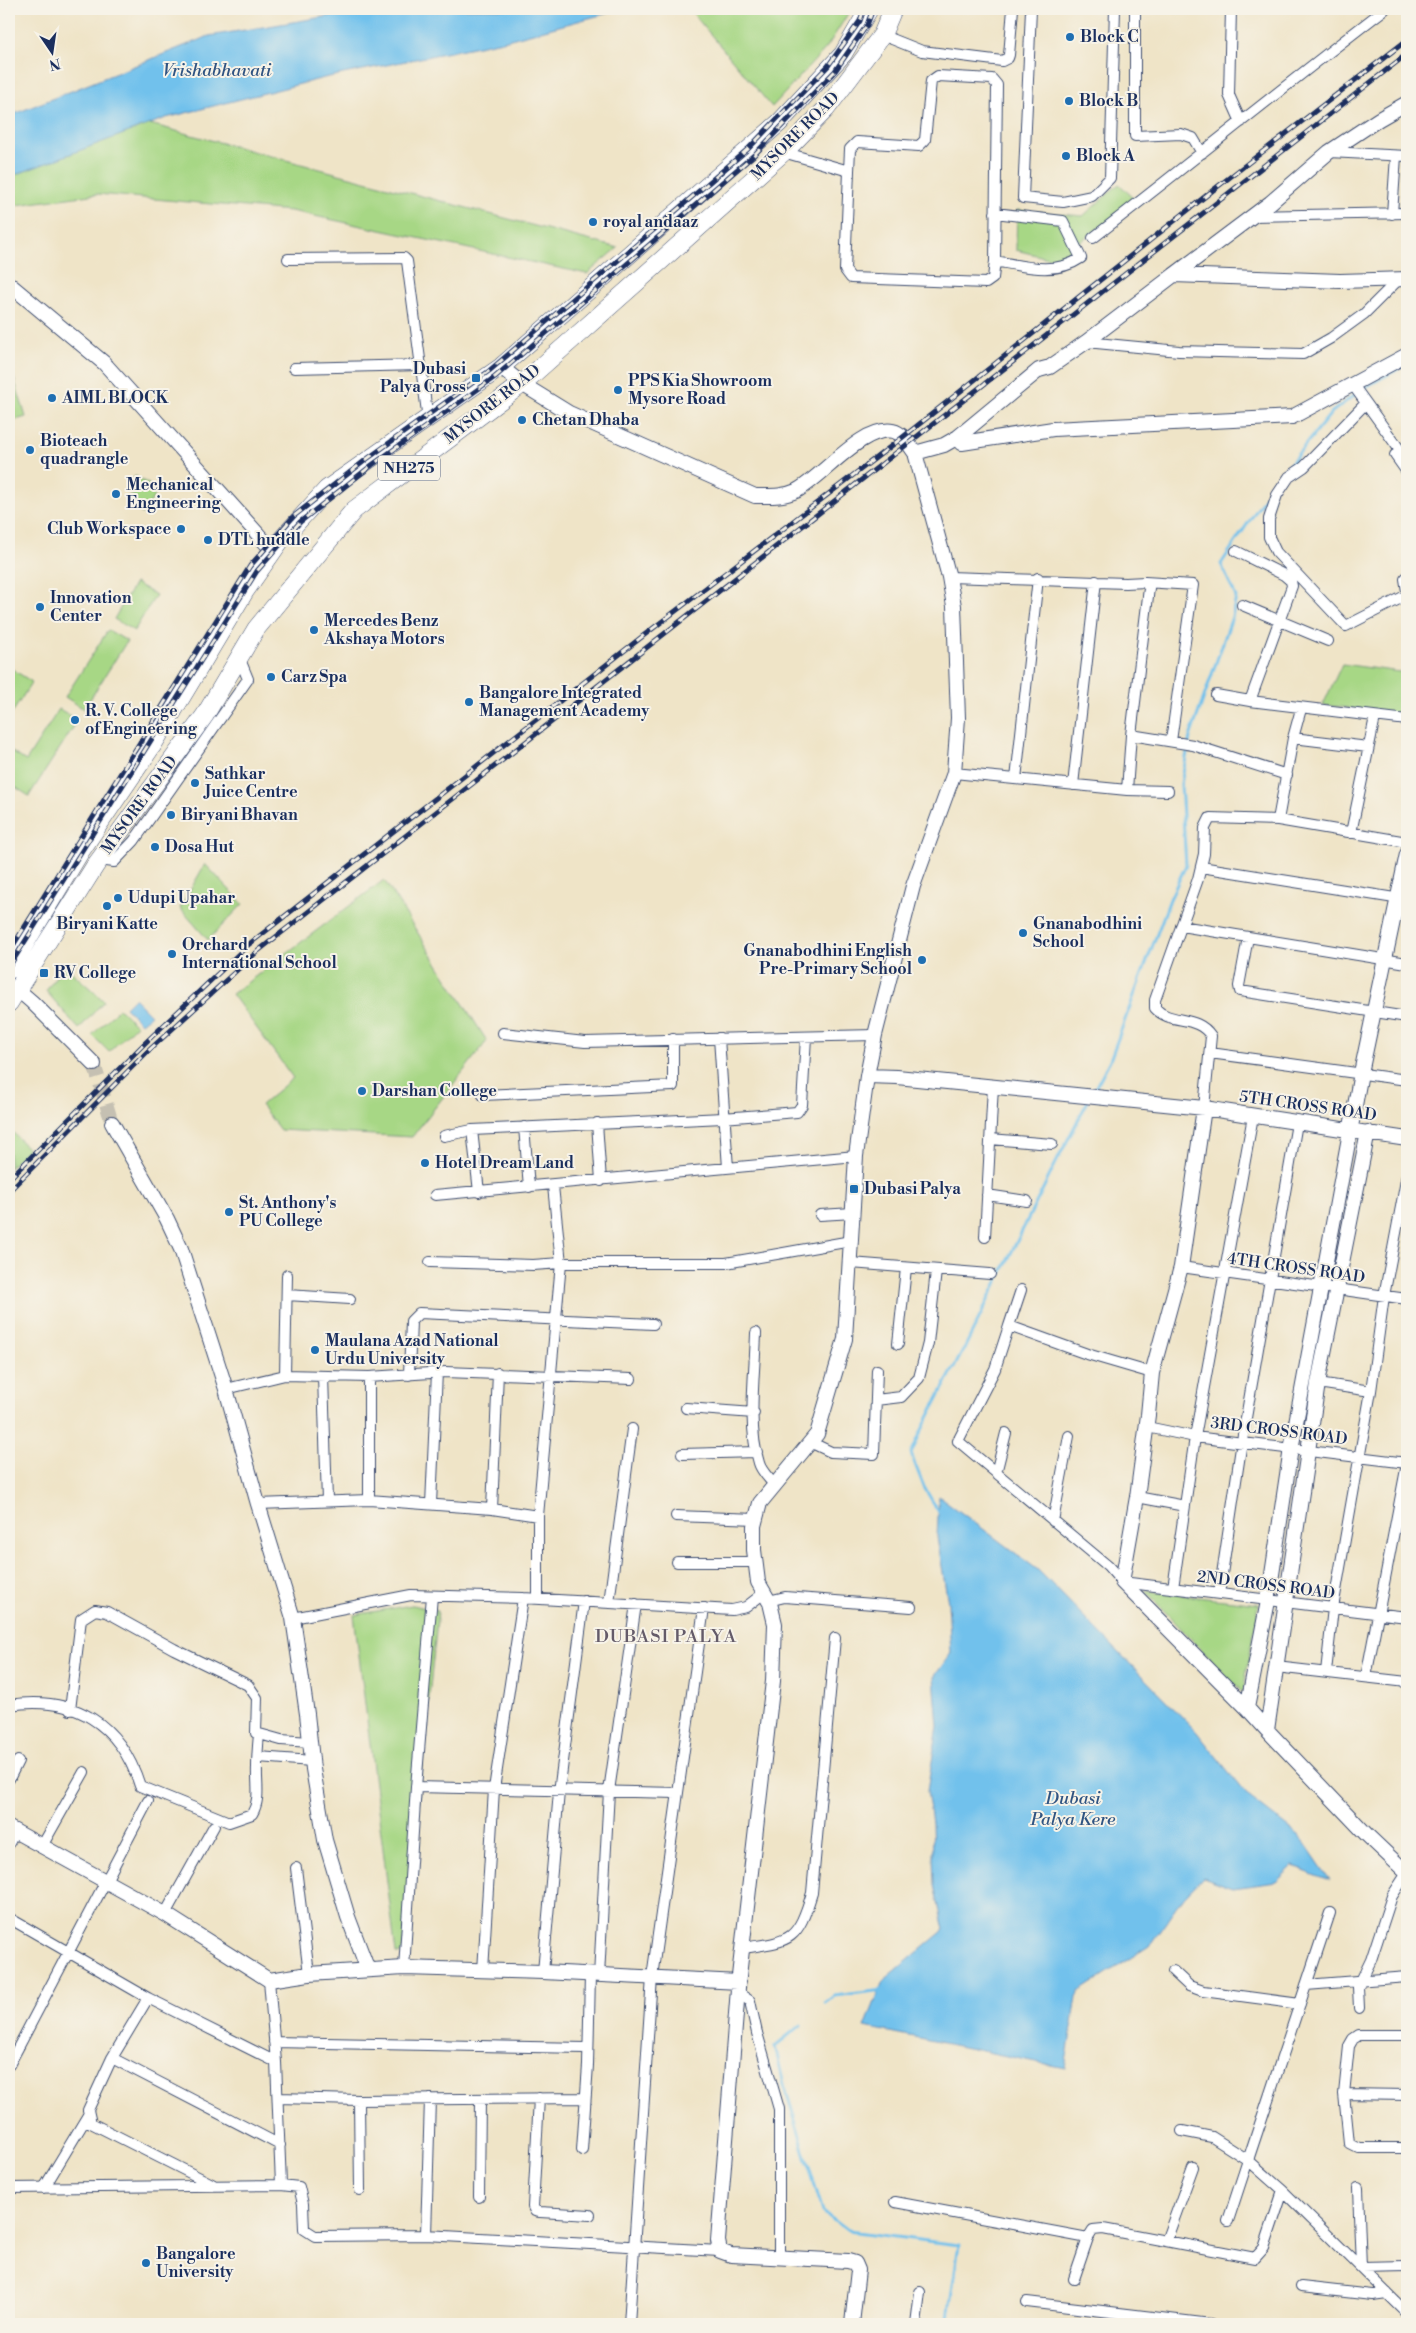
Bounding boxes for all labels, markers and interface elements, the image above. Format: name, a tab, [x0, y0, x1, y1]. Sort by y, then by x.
place label: Block C	[1080, 27, 1139, 47]
north arrow	[28, 28, 78, 78]
marker: Block C	[1064, 31, 1076, 43]
text: N	[47, 54, 62, 74]
water label: Vrishabhavati	[162, 59, 272, 82]
street label: MYSORE ROAD	[747, 88, 843, 184]
place label: Block B	[1079, 91, 1138, 111]
marker: Block B	[1063, 95, 1075, 107]
place label: Block A	[1076, 146, 1135, 166]
marker: Block A	[1060, 150, 1072, 162]
place label: royal andaaz	[603, 212, 698, 232]
marker: royal andaaz	[587, 216, 599, 228]
place label: Dubasi Palya Cross	[380, 359, 466, 397]
street label: MYSORE ROAD	[440, 360, 544, 448]
place label: PPS Kia Showroom Mysore Road	[628, 371, 772, 409]
marker: Dubasi Palya Cross	[470, 372, 482, 384]
marker: PPS Kia Showroom Mysore Road	[612, 384, 624, 396]
place label: AIML BLOCK	[61, 388, 169, 408]
marker: AIML BLOCK	[46, 392, 58, 404]
place label: Chetan Dhaba	[532, 410, 639, 430]
marker: Chetan Dhaba	[516, 414, 528, 426]
place label: Bioteach quadrangle	[40, 431, 129, 469]
marker: Bioteach quadrangle	[24, 444, 36, 456]
road number: NH275	[378, 456, 440, 480]
place label: Mechanical Engineering	[126, 475, 221, 513]
marker: Mechanical Engineering	[110, 488, 122, 500]
place label: Club Workspace	[47, 519, 171, 539]
marker: Club Workspace	[175, 523, 187, 535]
place label: DTL huddle	[218, 530, 310, 550]
marker: DTL huddle	[202, 534, 214, 546]
place label: Innovation Center	[50, 588, 132, 626]
marker: Innovation Center	[34, 601, 46, 613]
place label: Mercedes Benz Akshaya Motors	[323, 611, 445, 649]
marker: Mercedes Benz Akshaya Motors	[308, 624, 320, 636]
place label: Carz Spa	[281, 667, 348, 687]
marker: Carz Spa	[265, 671, 277, 683]
place label: Bangalore Integrated Management Academy	[479, 683, 650, 721]
marker: Bangalore Integrated Management Academy	[463, 696, 475, 708]
place label: R. V. College of Engineering	[85, 701, 198, 739]
marker: R. V. College of Engineering	[69, 714, 81, 726]
street label: MYSORE ROAD	[97, 752, 181, 858]
place label: Sathkar Juice Centre	[203, 764, 298, 802]
marker: Sathkar Juice Centre	[189, 777, 201, 789]
place label: Biryani Bhavan	[181, 805, 298, 825]
marker: Biryani Bhavan	[165, 809, 177, 821]
place label: Dosa Hut	[165, 837, 234, 857]
marker: Dosa Hut	[149, 841, 161, 853]
place label: Udupi Upahar	[128, 888, 235, 908]
marker: Udupi Upahar	[112, 892, 124, 904]
marker: Biryani Katte	[101, 900, 113, 912]
place label: Biryani Katte	[56, 914, 158, 934]
place label: Gnanabodhini School	[1033, 914, 1142, 952]
marker: Gnanabodhini School	[1017, 927, 1029, 939]
place label: Orchard International School	[182, 935, 337, 973]
place label: Gnanabodhini English Pre-Primary School	[743, 941, 913, 979]
marker: Orchard International School	[166, 948, 178, 960]
marker: Gnanabodhini English Pre-Primary School	[916, 954, 928, 966]
place label: RV College	[54, 963, 136, 983]
marker: RV College	[38, 967, 50, 979]
place label: Darshan College	[372, 1081, 497, 1101]
marker: Darshan College	[356, 1085, 368, 1097]
street label: 5TH CROSS ROAD	[1238, 1086, 1378, 1126]
place label: Hotel Dream Land	[435, 1153, 574, 1173]
marker: Hotel Dream Land	[419, 1157, 431, 1169]
place label: Dubasi Palya	[864, 1179, 961, 1199]
marker: Dubasi Palya	[848, 1183, 860, 1195]
place label: St. Anthony's PU College	[239, 1193, 336, 1231]
marker: St. Anthony's PU College	[223, 1206, 235, 1218]
street label: 4TH CROSS ROAD	[1226, 1248, 1366, 1288]
place label: Maulana Azad National Urdu University	[325, 1331, 499, 1369]
marker: Maulana Azad National Urdu University	[309, 1344, 321, 1356]
street label: 3RD CROSS ROAD	[1209, 1413, 1349, 1449]
street label: 2ND CROSS ROAD	[1196, 1567, 1336, 1603]
district label: DUBASI PALYA	[595, 1625, 737, 1648]
water label: Dubasi Palya Kere	[1030, 1787, 1116, 1831]
place label: Bangalore University	[156, 2244, 236, 2282]
marker: Bangalore University	[140, 2257, 152, 2269]

